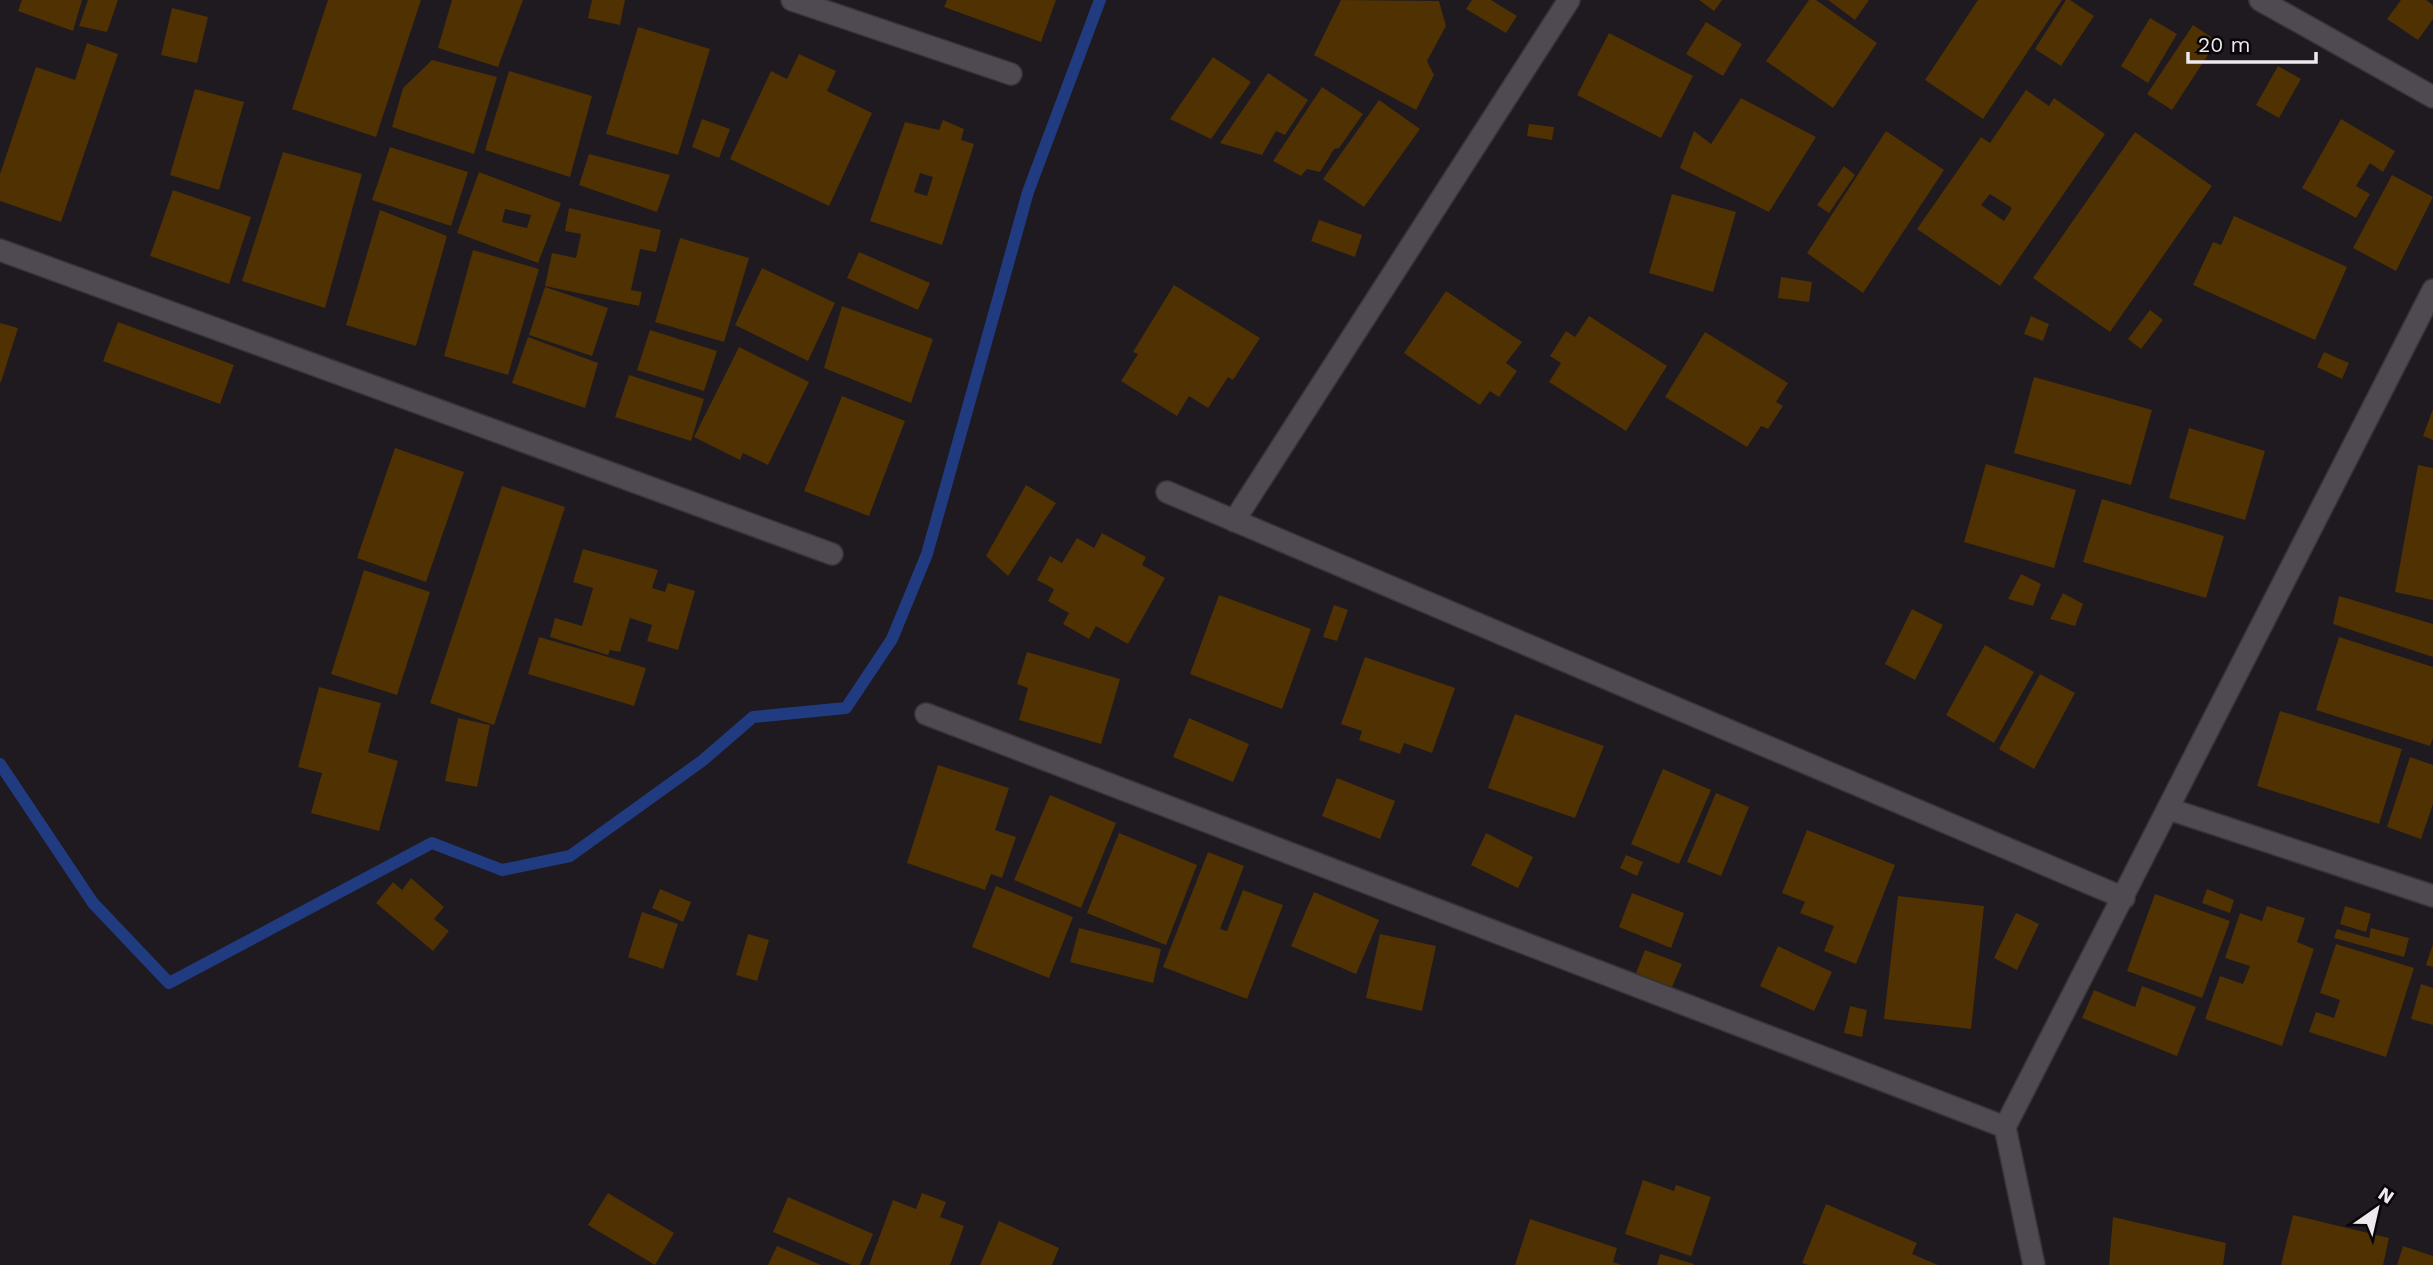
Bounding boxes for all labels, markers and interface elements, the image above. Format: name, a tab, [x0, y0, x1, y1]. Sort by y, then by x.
scale bar	[2188, 21, 2316, 65]
text: 20 m	[2198, 32, 2250, 57]
north arrow	[2342, 1174, 2412, 1244]
text: N	[2374, 1182, 2398, 1209]

